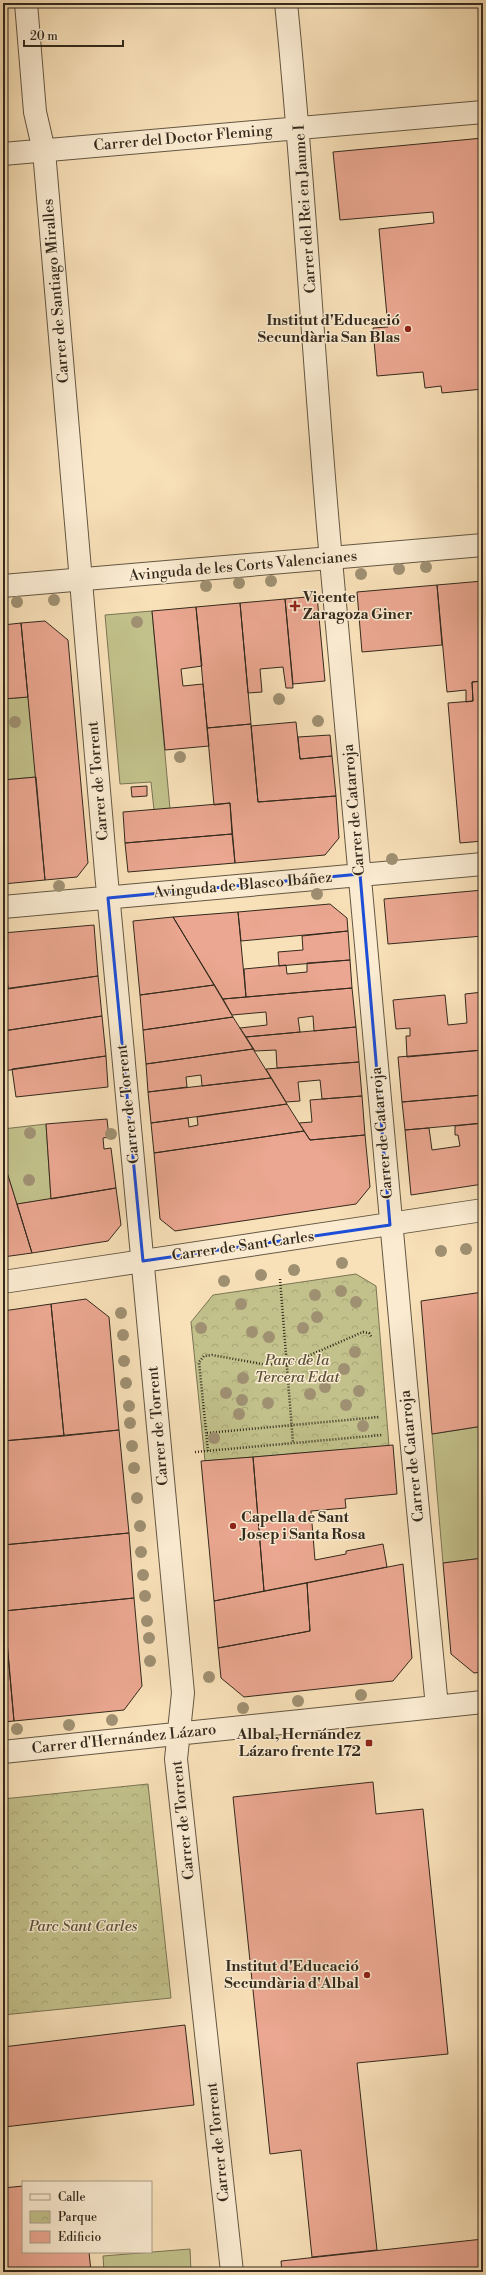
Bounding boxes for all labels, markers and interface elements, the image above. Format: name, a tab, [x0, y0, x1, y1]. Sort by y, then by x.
scale bar	[24, 22, 123, 48]
text: 20 m	[30, 29, 58, 44]
street label: Carrer del Doctor Fleming	[93, 121, 273, 155]
street label: Carrer del Rei en Jaume I	[290, 124, 320, 294]
street label: Carrer de Santiago Miralles	[38, 198, 74, 384]
place label: Institut d'Educació Secundària San Blas	[257, 311, 400, 347]
marker: Institut d'Educació Secundària San Blas	[403, 324, 413, 334]
street label: Avinguda de les Corts Valencianes	[127, 547, 358, 586]
place label: Vicente Zaragoza Giner	[302, 588, 413, 624]
marker: Vicente Zaragoza Giner	[290, 601, 300, 611]
street label: Carrer de Torrent	[83, 720, 113, 842]
street label: Carrer de Catarroja	[339, 743, 369, 877]
street label: Avinguda de Blasco Ibáñez	[152, 868, 333, 902]
street label: Carrer de Torrent	[112, 1043, 144, 1165]
street label: Carrer de Catarroja	[367, 1066, 397, 1200]
street label: Carrer de Sant Carles	[171, 1227, 315, 1265]
park label: Parc de la Tercera Edat	[255, 1351, 340, 1387]
street label: Carrer de Torrent	[143, 1365, 173, 1487]
street label: Carrer de Catarroja	[396, 1389, 428, 1523]
place label: Capella de Sant Josep i Santa Rosa	[239, 1508, 367, 1544]
marker: Capella de Sant Josep i Santa Rosa	[228, 1521, 238, 1531]
street label: Carrer d'Hernández Lázaro	[31, 1720, 217, 1758]
place label: Albal, Hernández Lázaro frente 172	[236, 1725, 361, 1761]
marker: Albal, Hernández Lázaro frente 172	[364, 1738, 374, 1748]
street label: Carrer de Torrent	[167, 1759, 199, 1881]
park label: Parc Sant Carles	[28, 1917, 138, 1936]
place label: Institut d'Educació Secundària d'Albal	[224, 1957, 359, 1993]
marker: Institut d'Educació Secundària d'Albal	[362, 1970, 372, 1980]
street label: Carrer de Torrent	[202, 2081, 234, 2203]
legend	[22, 2181, 152, 2253]
text: Calle	[58, 2190, 85, 2205]
text: Parque	[58, 2210, 97, 2225]
text: Edificio	[58, 2230, 101, 2245]

